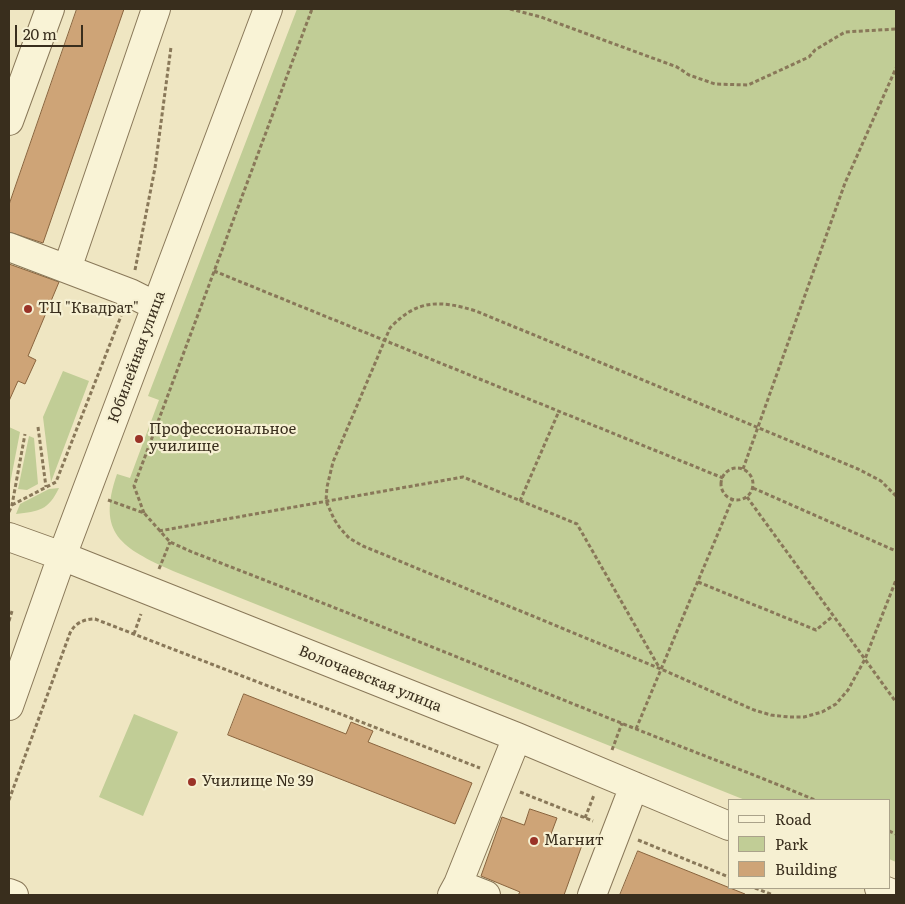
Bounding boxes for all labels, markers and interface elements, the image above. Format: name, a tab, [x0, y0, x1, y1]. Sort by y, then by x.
scale bar	[18, 15, 85, 47]
text: 20 m	[23, 22, 57, 45]
street label: Юбилейная улица	[105, 288, 169, 426]
place label: ТЦ "Квадрат"	[38, 300, 139, 318]
marker: ТЦ "Квадрат"	[22, 303, 34, 315]
place label: Профессиональное училище	[149, 421, 296, 456]
marker: Профессиональное училище	[133, 433, 145, 445]
street label: Волочаевская улица	[296, 642, 444, 716]
place label: Училище № 39	[202, 773, 313, 791]
marker: Училище № 39	[186, 776, 198, 788]
legend	[728, 799, 890, 889]
text: Road	[775, 807, 811, 830]
place label: Магнит	[544, 832, 604, 850]
text: Park	[775, 832, 808, 855]
marker: Магнит	[528, 835, 540, 847]
text: Building	[775, 857, 837, 880]

